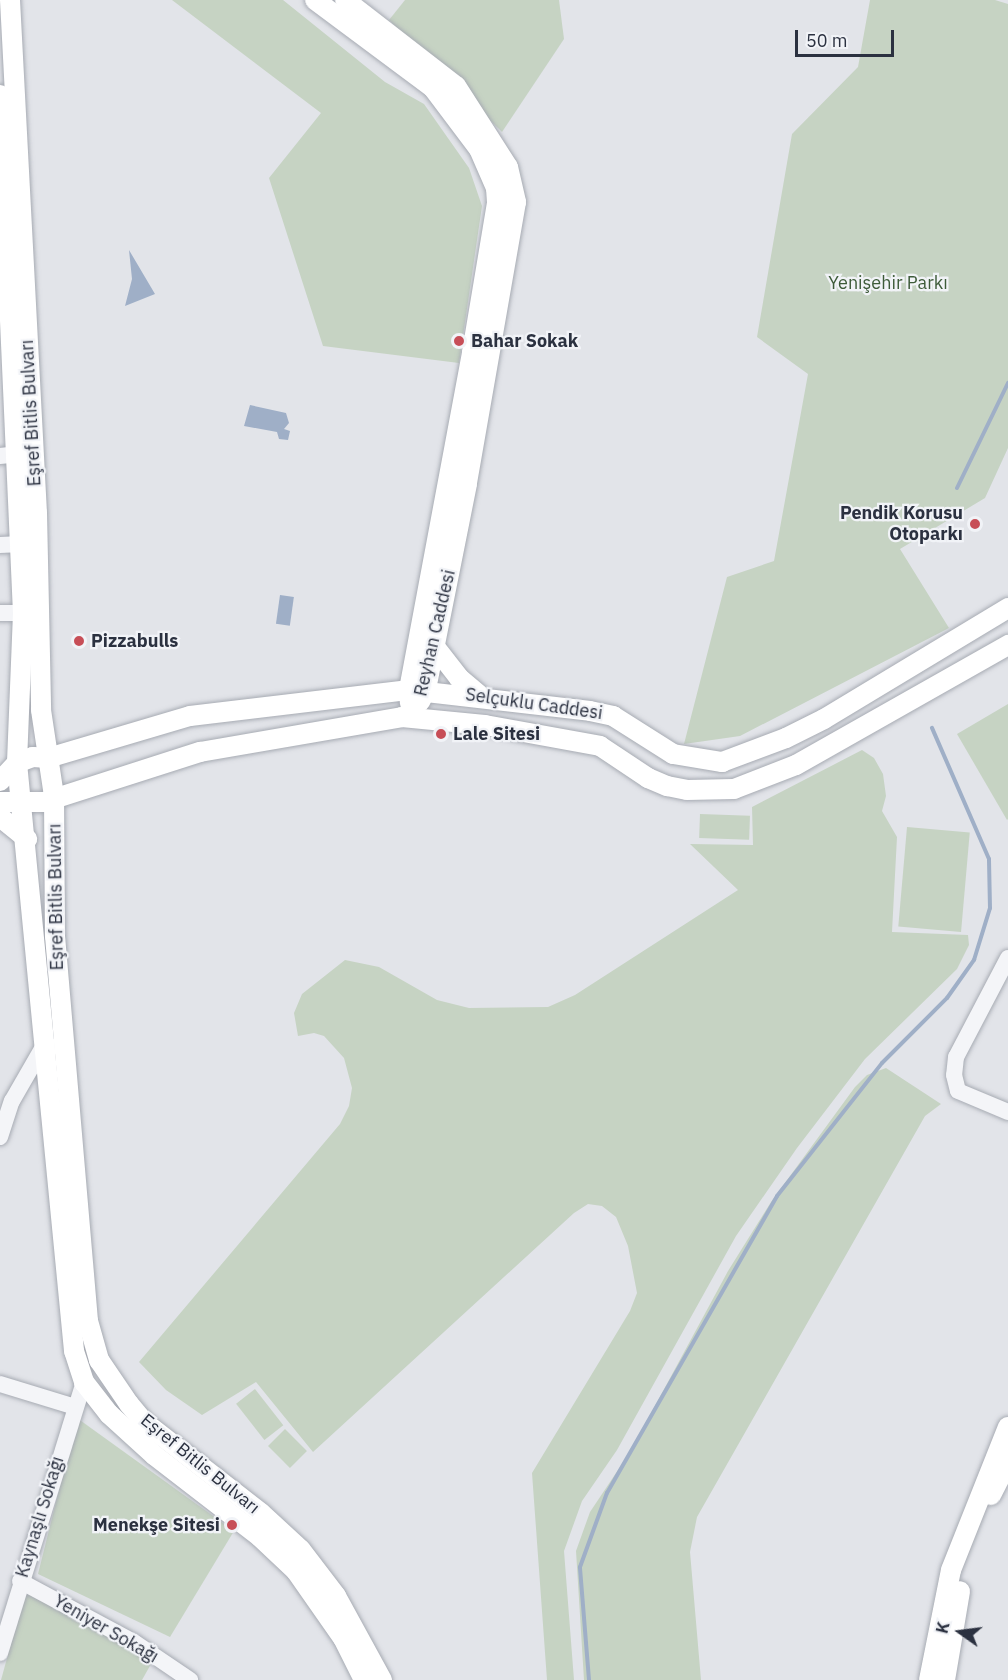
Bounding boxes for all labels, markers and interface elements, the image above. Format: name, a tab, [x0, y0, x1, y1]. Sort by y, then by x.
scale bar	[798, 18, 897, 56]
text: 50 m	[806, 29, 848, 52]
park label: Yenişehir Parkı	[828, 272, 948, 294]
place label: Bahar Sokak	[471, 330, 578, 352]
marker: Bahar Sokak	[452, 334, 466, 348]
street label: Eşref Bitlis Bulvarı	[16, 339, 46, 487]
place label: Pendik Korusu Otoparkı	[840, 503, 963, 546]
marker: Pendik Korusu Otoparkı	[968, 517, 982, 531]
street label: Reyhan Caddesi	[410, 568, 460, 698]
place label: Pizzabulls	[91, 630, 178, 652]
marker: Pizzabulls	[72, 634, 86, 648]
street label: Selçuklu Caddesi	[464, 684, 604, 724]
place label: Lale Sitesi	[453, 723, 540, 745]
marker: Lale Sitesi	[434, 727, 448, 741]
street label: Eşref Bitlis Bulvarı	[44, 823, 68, 971]
street label: Eşref Bitlis Bulvarı	[136, 1409, 264, 1519]
street label: Kaynaşlı Sokağı	[11, 1454, 69, 1580]
place label: Menekşe Sitesi	[93, 1514, 220, 1536]
marker: Menekşe Sitesi	[225, 1518, 239, 1532]
street label: Yeniyer Sokağı	[50, 1590, 162, 1668]
north arrow	[930, 1602, 990, 1662]
text: K	[931, 1620, 954, 1635]

